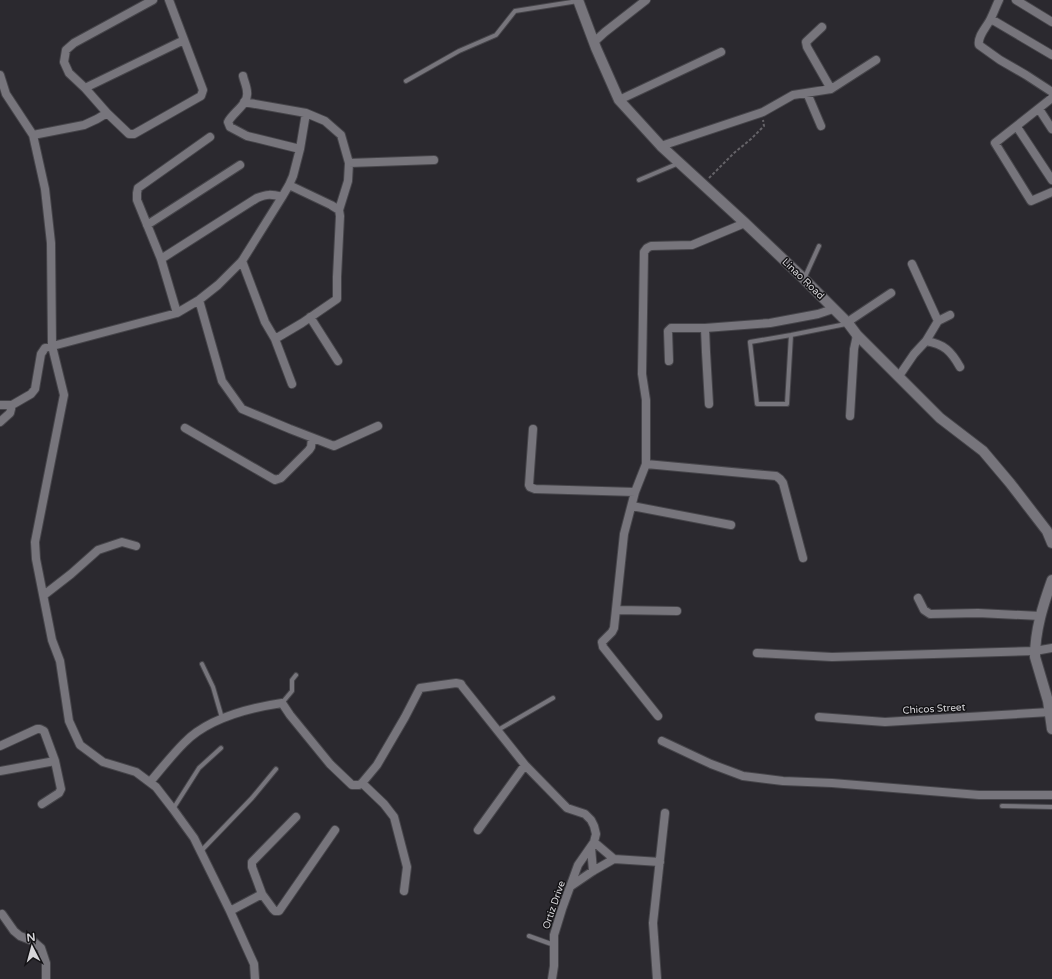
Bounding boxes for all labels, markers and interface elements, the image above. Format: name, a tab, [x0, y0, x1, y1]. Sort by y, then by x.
street label: Linao Road	[779, 256, 827, 302]
street label: Chicos Street	[902, 701, 966, 717]
street label: Ortiz Drive	[540, 879, 568, 931]
north arrow	[12, 927, 52, 967]
text: N	[26, 931, 36, 944]

